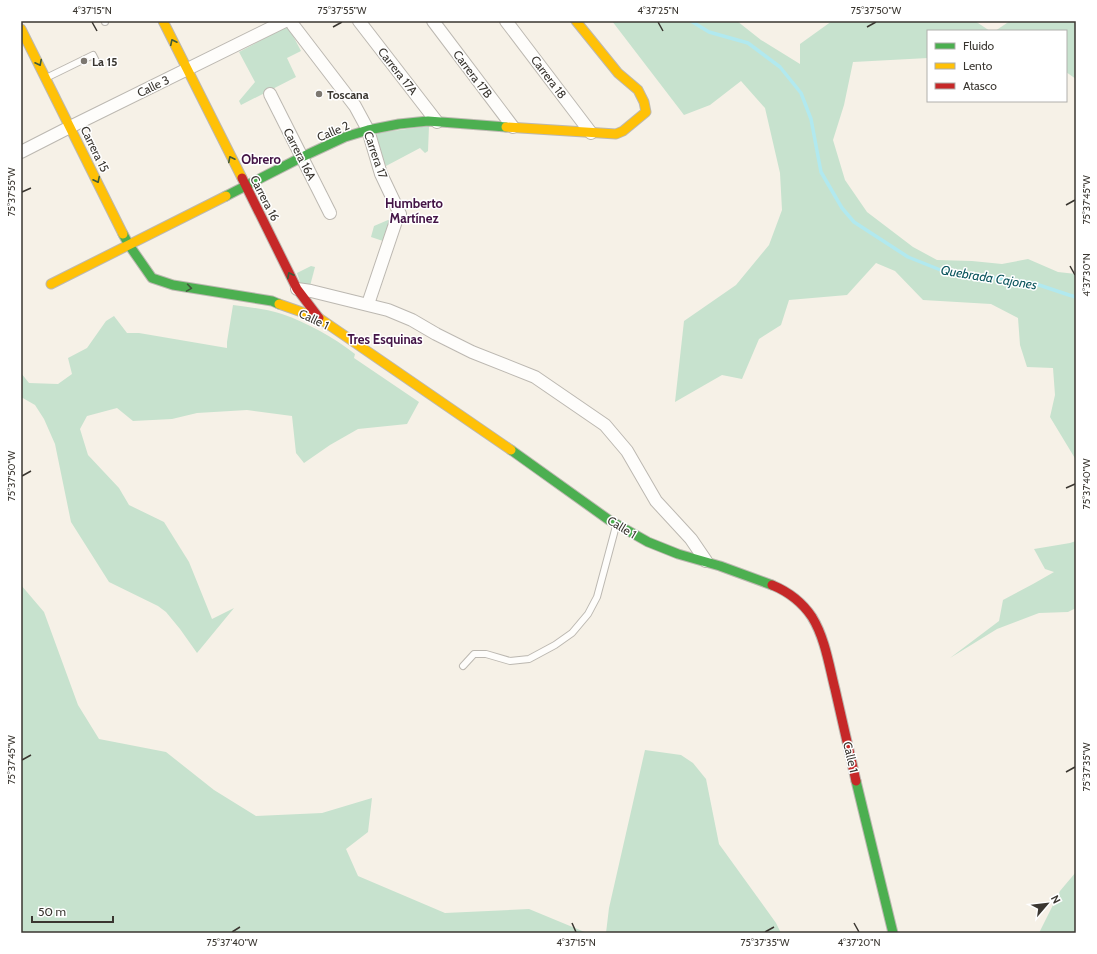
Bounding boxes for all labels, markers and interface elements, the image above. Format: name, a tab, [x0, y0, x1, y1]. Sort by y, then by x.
text: 4°37'15"N	[72, 4, 112, 17]
text: 75°37'55"W	[317, 4, 367, 17]
text: 4°37'25"N	[637, 4, 679, 17]
text: 75°37'50"W	[851, 4, 902, 17]
legend	[927, 30, 1067, 102]
text: Fluido	[963, 38, 995, 53]
one-way arrow	[170, 39, 178, 47]
street label: Carrera 17A	[375, 44, 421, 98]
street label: Carrera 17B	[450, 47, 496, 101]
street label: Carrera 18	[528, 52, 570, 102]
place label: La 15	[92, 54, 118, 69]
marker: La 15	[79, 56, 89, 66]
text: Lento	[963, 58, 993, 73]
one-way arrow	[34, 59, 42, 67]
street label: Calle 3	[134, 72, 172, 100]
text: Atasco	[963, 78, 997, 93]
place label: Toscana	[327, 87, 369, 102]
marker: Toscana	[314, 89, 324, 99]
street label: Calle 2	[314, 117, 352, 145]
street label: Carrera 15	[77, 124, 113, 174]
street label: Carrera 16A	[280, 125, 320, 183]
street label: Carrera 17	[361, 129, 391, 181]
district label: Obrero	[241, 151, 281, 167]
one-way arrow	[228, 155, 236, 163]
text: 75°37'55"W	[5, 167, 18, 217]
street label: Carrera 16	[247, 172, 283, 224]
one-way arrow	[92, 175, 99, 183]
text: 75°37'45"W	[1080, 175, 1093, 225]
district label: Humberto Martínez	[385, 195, 444, 226]
text: 4°37'30"N	[1080, 253, 1093, 297]
water label: Quebrada Cajones	[940, 262, 1038, 293]
one-way arrow	[287, 271, 294, 279]
one-way arrow	[186, 283, 192, 292]
street label: Calle 1	[297, 305, 331, 333]
district label: Tres Esquinas	[347, 331, 423, 347]
text: 75°37'50"W	[5, 450, 18, 501]
text: 75°37'40"W	[1080, 458, 1093, 509]
street label: Calle 1	[605, 512, 639, 542]
text: 75°37'45"W	[5, 735, 18, 785]
street label: Calle 1	[840, 740, 862, 774]
text: 75°37'35"W	[1080, 742, 1093, 792]
north arrow	[1027, 884, 1067, 924]
text: N	[1048, 893, 1064, 906]
scale bar	[32, 898, 113, 924]
text: 50 m	[38, 904, 66, 919]
text: 75°37'40"W	[207, 936, 258, 949]
text: 4°37'15"N	[556, 936, 596, 949]
text: 75°37'35"W	[740, 936, 790, 949]
text: 4°37'20"N	[837, 936, 881, 949]

